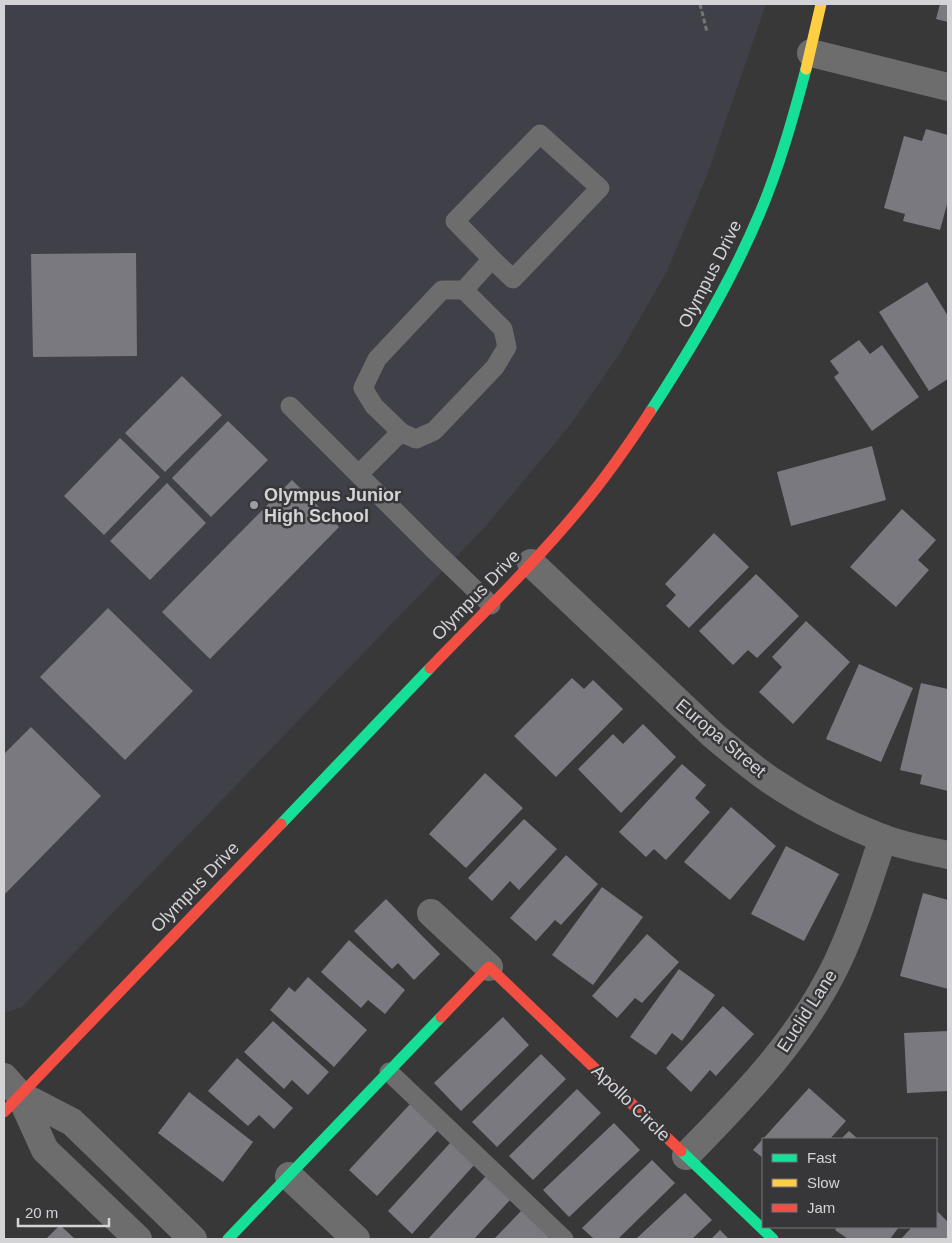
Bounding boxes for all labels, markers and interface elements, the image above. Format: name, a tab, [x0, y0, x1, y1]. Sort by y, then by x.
street label: Olympus Drive	[674, 217, 746, 331]
place label: Olympus Junior High School	[264, 485, 401, 526]
marker: Olympus Junior High School	[248, 499, 260, 511]
street label: Olympus Drive	[428, 546, 524, 644]
street label: Europa Street	[672, 695, 770, 781]
street label: Olympus Drive	[147, 838, 243, 936]
street label: Euclid Lane	[773, 966, 841, 1056]
street label: Apollo Circle	[588, 1061, 674, 1145]
legend	[762, 1138, 937, 1228]
text: Fast	[807, 1149, 837, 1166]
text: Slow	[807, 1174, 840, 1191]
scale bar	[18, 1196, 109, 1228]
text: Jam	[807, 1199, 835, 1216]
text: 20 m	[25, 1204, 58, 1221]

